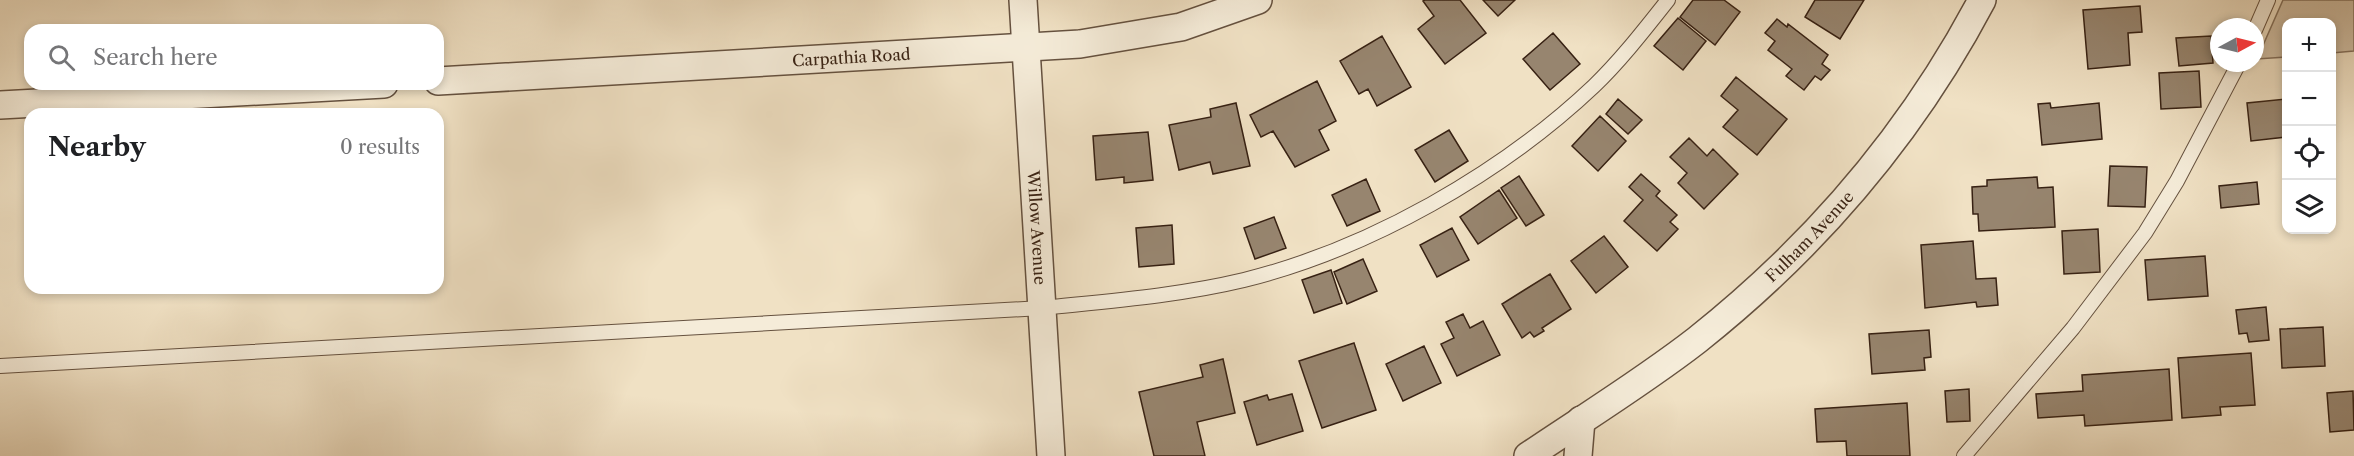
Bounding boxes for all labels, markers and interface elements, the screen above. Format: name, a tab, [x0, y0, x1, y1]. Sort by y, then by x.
north arrow	[2210, 18, 2264, 72]
map controls	[2282, 18, 2336, 234]
button: +	[2282, 18, 2336, 72]
search box	[24, 24, 444, 90]
icon: search	[45, 41, 78, 74]
text: Search here	[93, 44, 218, 71]
street label: Carpathia Road	[792, 44, 911, 71]
button: −	[2282, 72, 2336, 126]
button: locate	[2282, 126, 2336, 180]
text: Nearby	[48, 131, 146, 163]
text: 0 results	[340, 135, 420, 159]
street label: Willow Avenue	[1023, 169, 1050, 285]
button: layers	[2282, 180, 2336, 234]
street label: Fulham Avenue	[1761, 187, 1858, 286]

